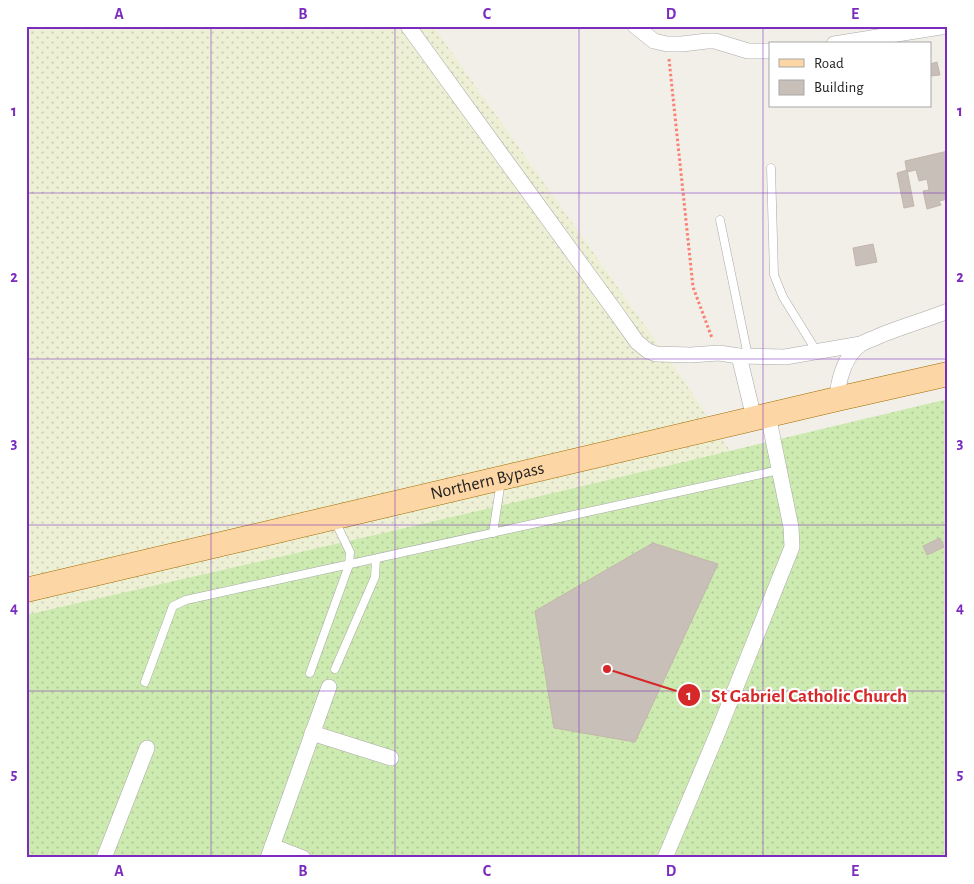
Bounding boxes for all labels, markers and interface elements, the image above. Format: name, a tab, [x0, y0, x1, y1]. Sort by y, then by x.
text: A	[114, 6, 124, 22]
text: B	[298, 6, 308, 22]
text: C	[483, 6, 492, 22]
text: D	[666, 6, 677, 22]
text: E	[851, 6, 859, 22]
legend	[769, 42, 932, 108]
text: Road	[814, 56, 844, 71]
text: Building	[814, 80, 864, 95]
text: 1	[11, 103, 17, 119]
text: 1	[957, 103, 963, 119]
text: 2	[10, 269, 18, 285]
text: 2	[956, 269, 964, 285]
text: 3	[11, 435, 18, 451]
text: 3	[957, 435, 964, 451]
street label: Northern Bypass	[429, 459, 546, 503]
text: 4	[10, 600, 18, 616]
text: 4	[956, 600, 964, 616]
callout: St Gabriel Catholic Church	[676, 678, 917, 712]
text: St Gabriel Catholic Church	[711, 687, 907, 706]
text: 1	[686, 688, 692, 703]
text: 5	[11, 766, 18, 782]
text: 5	[957, 766, 964, 782]
text: A	[114, 863, 124, 879]
text: B	[298, 863, 308, 879]
text: C	[483, 863, 492, 879]
text: D	[666, 863, 677, 879]
text: E	[851, 863, 859, 879]

